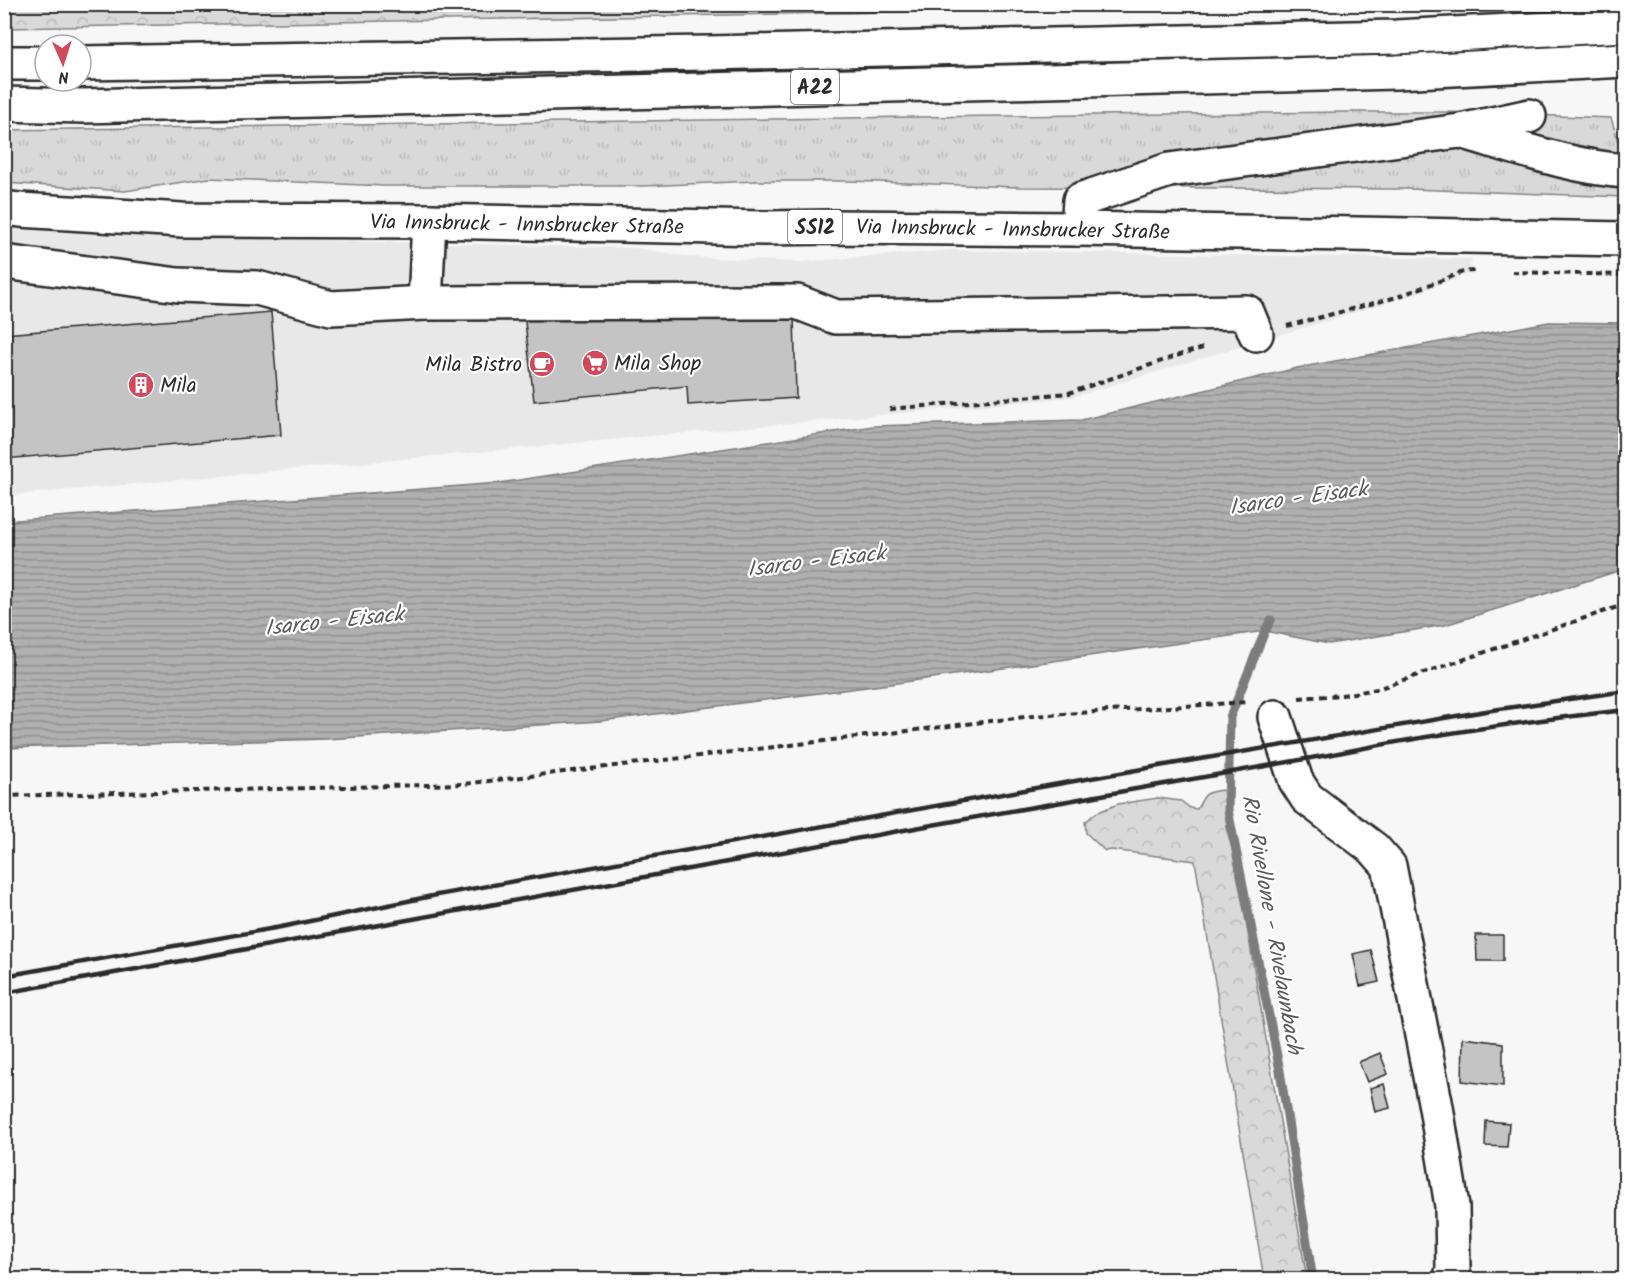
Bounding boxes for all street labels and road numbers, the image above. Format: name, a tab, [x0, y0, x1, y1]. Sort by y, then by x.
road number: A22	[791, 70, 839, 104]
street label: Via Innsbruck - Innsbrucker Straße	[370, 206, 685, 245]
road number: SS12	[788, 210, 842, 244]
street label: Via Innsbruck - Innsbrucker Straße	[856, 211, 1171, 250]

